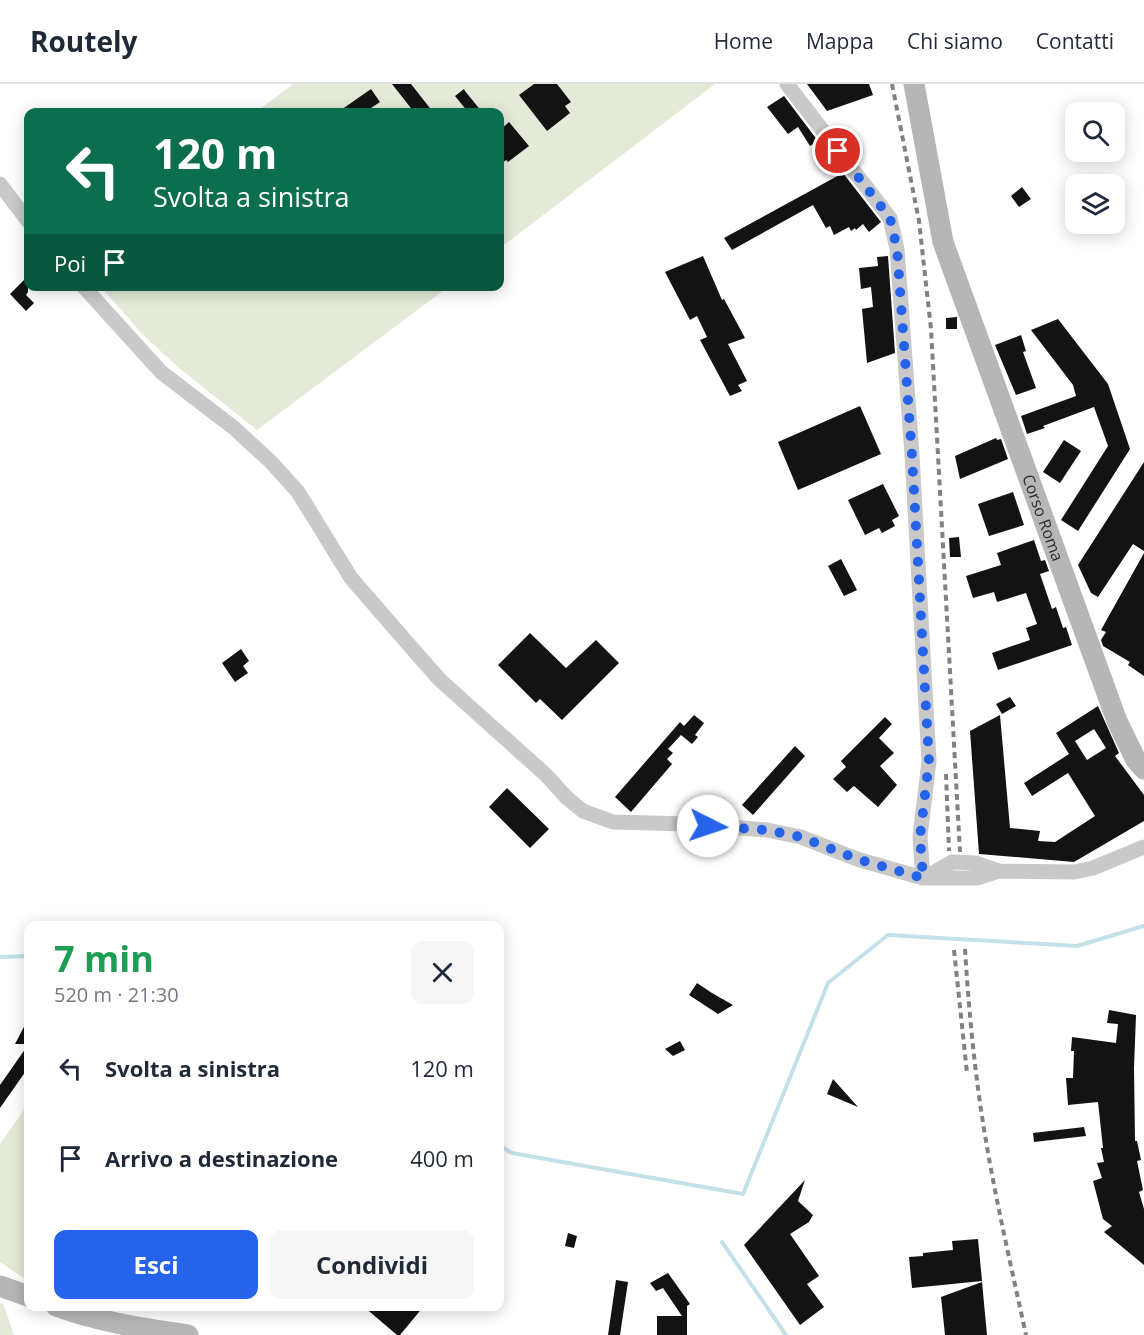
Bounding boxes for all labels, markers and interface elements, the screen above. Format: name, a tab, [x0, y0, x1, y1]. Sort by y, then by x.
text: Routely	[30, 22, 137, 60]
text: Home	[714, 27, 773, 55]
text: Mappa	[806, 27, 874, 55]
text: Chi siamo	[907, 27, 1003, 55]
text: Contatti	[1036, 27, 1114, 55]
map controls	[1065, 102, 1125, 234]
button: search	[1065, 102, 1125, 162]
text: 120 m	[153, 124, 277, 181]
pin	[812, 125, 863, 176]
icon: left	[54, 132, 132, 210]
icon: arrive	[821, 134, 854, 167]
button: layers	[1065, 174, 1125, 234]
text: Svolta a sinistra	[153, 178, 350, 215]
icon: arrive	[98, 246, 131, 279]
text: Poi	[54, 248, 86, 278]
street label: Corso Roma	[1017, 471, 1069, 564]
position arrow	[676, 794, 740, 858]
text: 7 min	[54, 934, 154, 983]
button: close	[411, 941, 474, 1004]
text: 520 m · 21:30	[54, 981, 179, 1008]
icon: left	[54, 1052, 87, 1085]
text: Svolta a sinistra	[105, 1053, 280, 1083]
text: 120 m	[410, 1053, 474, 1083]
icon: arrive	[54, 1142, 87, 1175]
text: Arrivo a destinazione	[105, 1143, 338, 1173]
text: 400 m	[410, 1143, 474, 1173]
button: Esci	[54, 1230, 258, 1299]
button: Condividi	[270, 1230, 474, 1299]

